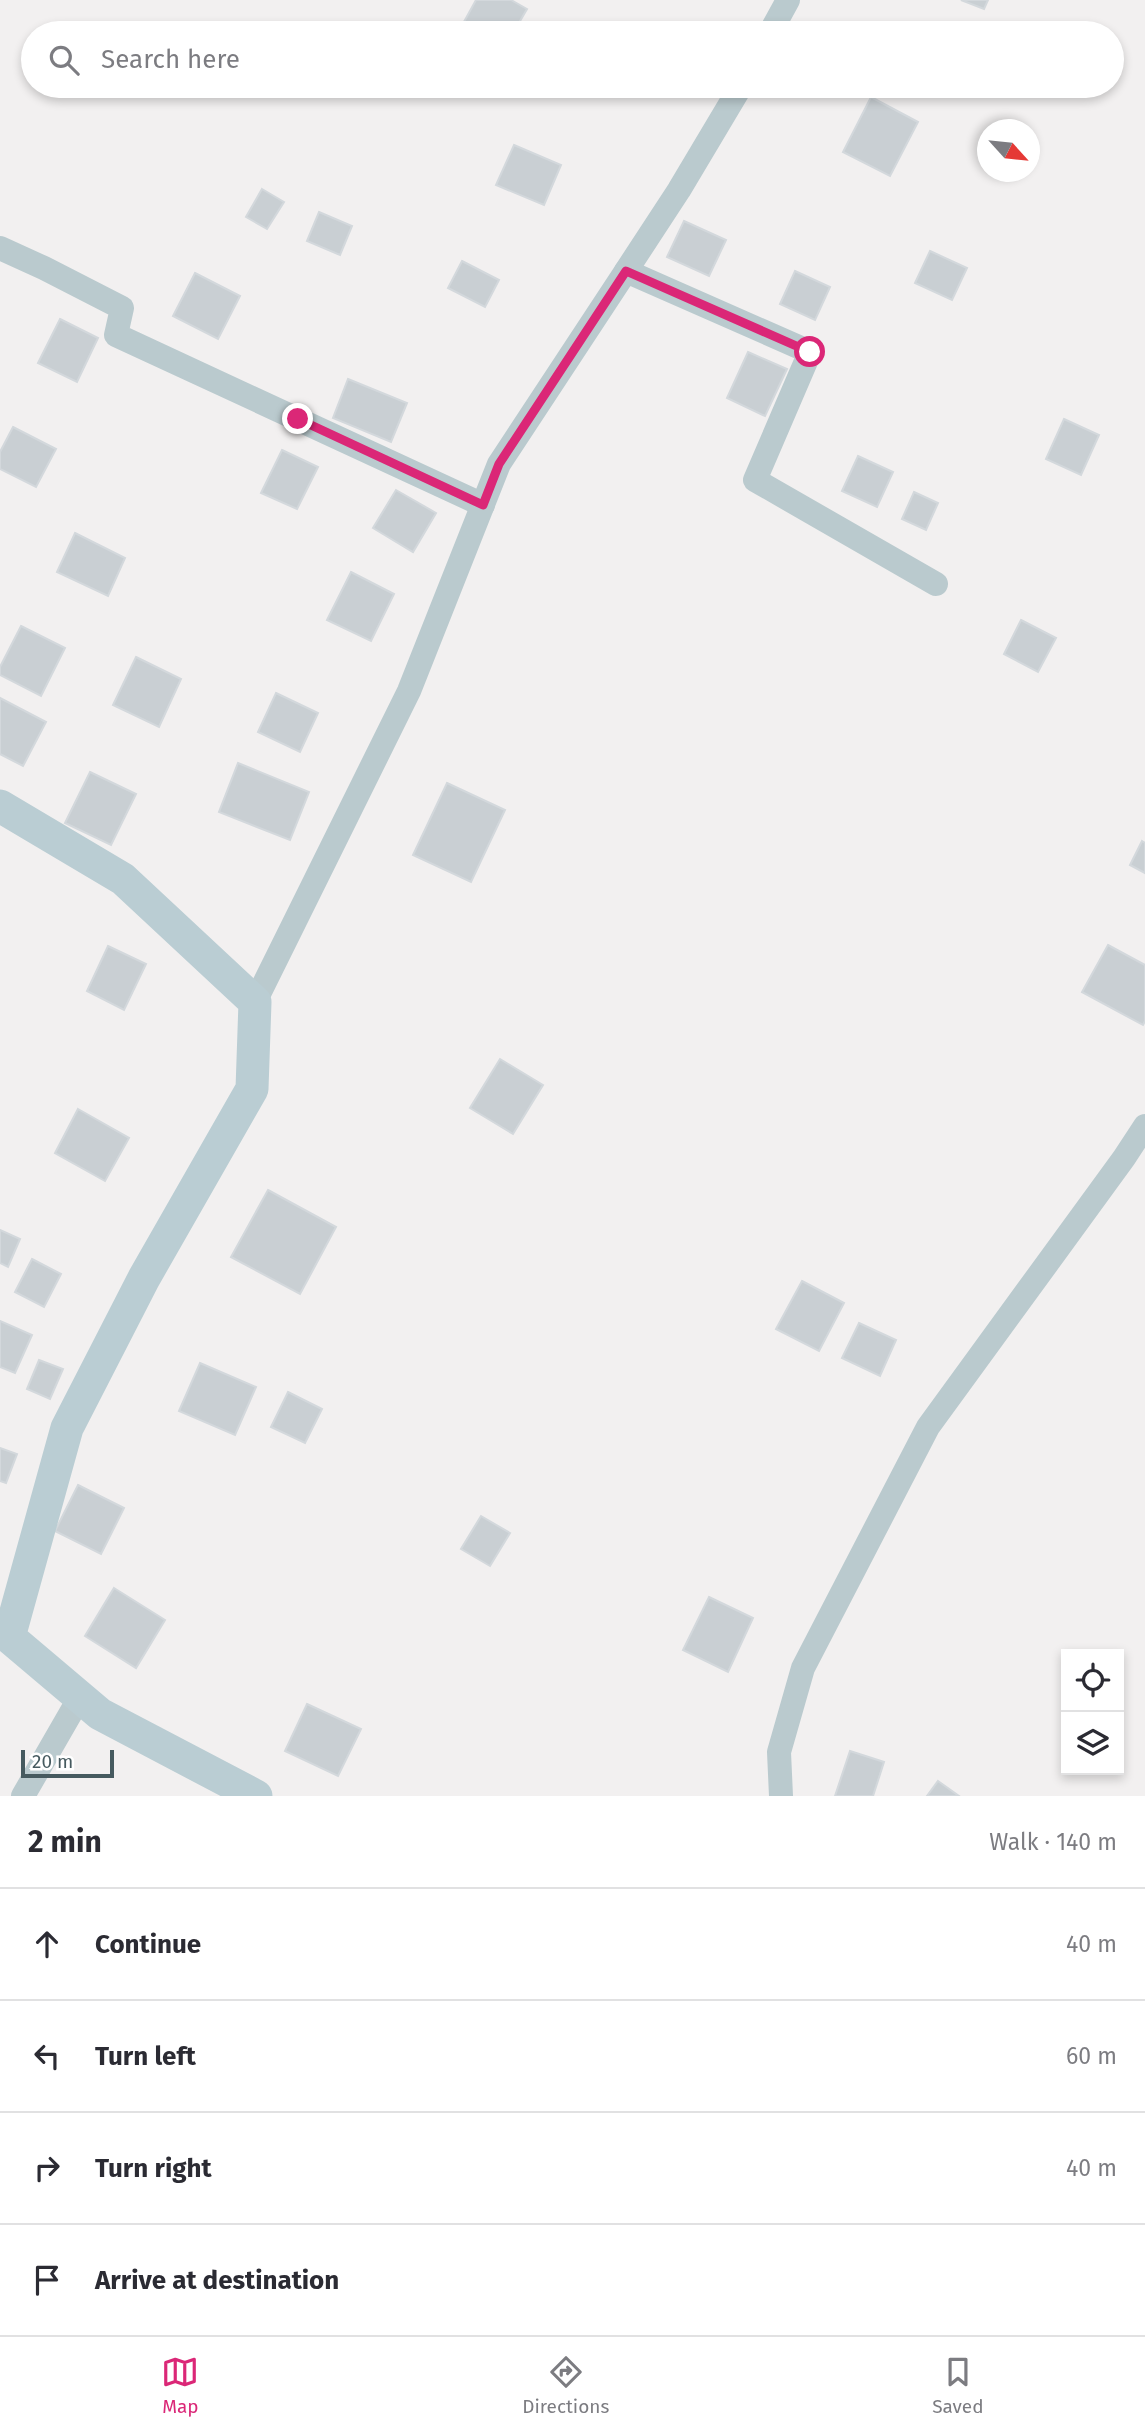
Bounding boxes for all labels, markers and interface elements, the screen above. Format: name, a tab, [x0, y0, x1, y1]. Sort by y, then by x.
search box	[21, 21, 1124, 98]
icon: search	[45, 41, 83, 79]
text: Search here	[101, 44, 240, 75]
north arrow	[977, 119, 1040, 182]
route start	[794, 336, 825, 367]
route end	[282, 403, 313, 434]
map controls	[1061, 1649, 1124, 1775]
button: locate	[1061, 1649, 1124, 1712]
button: layers	[1061, 1712, 1124, 1775]
scale bar	[21, 1747, 114, 1779]
text: 20 m	[32, 1750, 73, 1773]
text: 2 min	[28, 1824, 102, 1860]
text: Walk · 140 m	[989, 1828, 1117, 1856]
icon: ahead	[28, 1925, 66, 1963]
text: Continue	[95, 1929, 201, 1960]
text: 40 m	[1066, 1930, 1117, 1958]
icon: left	[28, 2037, 66, 2075]
text: Turn left	[95, 2041, 196, 2072]
text: 60 m	[1066, 2042, 1117, 2070]
icon: right	[28, 2149, 66, 2187]
text: Turn right	[95, 2153, 212, 2184]
text: 40 m	[1066, 2154, 1117, 2182]
icon: arrive	[28, 2261, 66, 2299]
text: Arrive at destination	[95, 2265, 339, 2296]
tab: Map	[161, 2353, 199, 2418]
tab: Directions	[522, 2353, 609, 2418]
tab: Saved	[932, 2353, 984, 2418]

